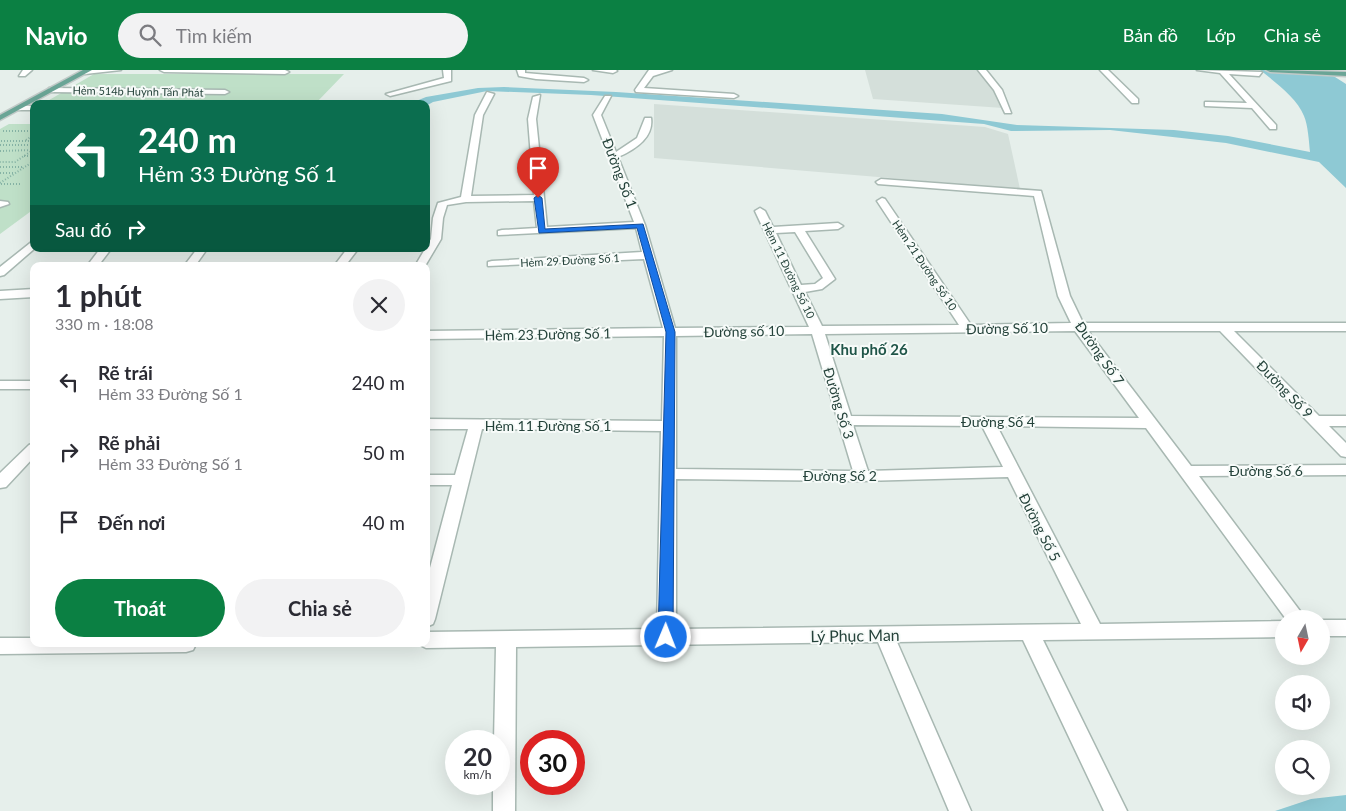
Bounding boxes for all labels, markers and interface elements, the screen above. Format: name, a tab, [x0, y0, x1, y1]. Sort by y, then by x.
search box	[118, 13, 468, 58]
text: Navio	[25, 21, 88, 50]
icon: search	[136, 21, 164, 49]
text: Tìm kiếm	[176, 24, 252, 47]
text: Bản đồ	[1123, 24, 1178, 46]
text: Lớp	[1206, 24, 1236, 46]
text: Chia sẻ	[1264, 24, 1321, 46]
street label: Hẻm 514b Huỳnh Tấn Phát	[72, 83, 204, 99]
text: 240 m	[138, 118, 237, 160]
icon: left	[55, 120, 120, 185]
street label: Đường Số 1	[599, 135, 641, 211]
pin	[517, 147, 559, 198]
icon: arrive	[524, 154, 552, 182]
text: Hẻm 33 Đường Số 1	[138, 160, 337, 187]
icon: right	[122, 215, 150, 243]
street label: Hẻm 21 Đường Số 10	[890, 217, 960, 313]
text: Sau đó	[55, 218, 112, 241]
street label: Hẻm 11 Đường Số 10	[760, 220, 818, 321]
street label: Hẻm 29 Đường Số 1	[520, 251, 620, 269]
text: 1 phút	[55, 277, 142, 313]
button: close	[353, 279, 405, 331]
text: 330 m · 18:08	[55, 314, 154, 333]
street label: Đường Số 7	[1072, 318, 1128, 388]
street label: Đường Số 10	[966, 319, 1048, 337]
street label: Đường số 10	[704, 322, 784, 340]
street label: Hẻm 23 Đường Số 1	[485, 324, 611, 344]
district label: Khu phố 26	[830, 340, 908, 358]
street label: Đường Số 9	[1253, 357, 1317, 421]
text: Rẽ trái	[98, 361, 153, 384]
street label: Đường Số 3	[820, 365, 858, 441]
icon: left	[55, 368, 83, 396]
text: 240 m	[351, 371, 405, 394]
text: Hẻm 33 Đường Số 1	[98, 384, 243, 403]
street label: Đường Số 4	[961, 413, 1035, 430]
street label: Hẻm 11 Đường Số 1	[485, 417, 611, 434]
text: Rẽ phải	[98, 431, 160, 454]
icon: right	[55, 438, 83, 466]
text: 50 m	[362, 441, 405, 464]
text: Hẻm 33 Đường Số 1	[98, 454, 243, 473]
street label: Đường Số 6	[1229, 462, 1303, 479]
street label: Đường Số 2	[803, 467, 877, 484]
street label: Đường Số 5	[1016, 490, 1064, 564]
icon: arrive	[55, 508, 83, 536]
text: Đến nơi	[98, 511, 165, 534]
text: 40 m	[362, 511, 405, 534]
button: Thoát	[55, 579, 225, 637]
button: Chia sẻ	[235, 579, 405, 637]
position arrow	[639, 610, 691, 662]
north arrow	[1275, 610, 1330, 665]
map controls	[1275, 610, 1330, 795]
street label: Lý Phục Man	[810, 625, 900, 645]
button: sound	[1275, 675, 1330, 730]
speed limit sign: 30	[520, 730, 585, 795]
button: search	[1275, 740, 1330, 795]
text: 20	[463, 741, 492, 771]
text: km/h	[463, 767, 492, 782]

